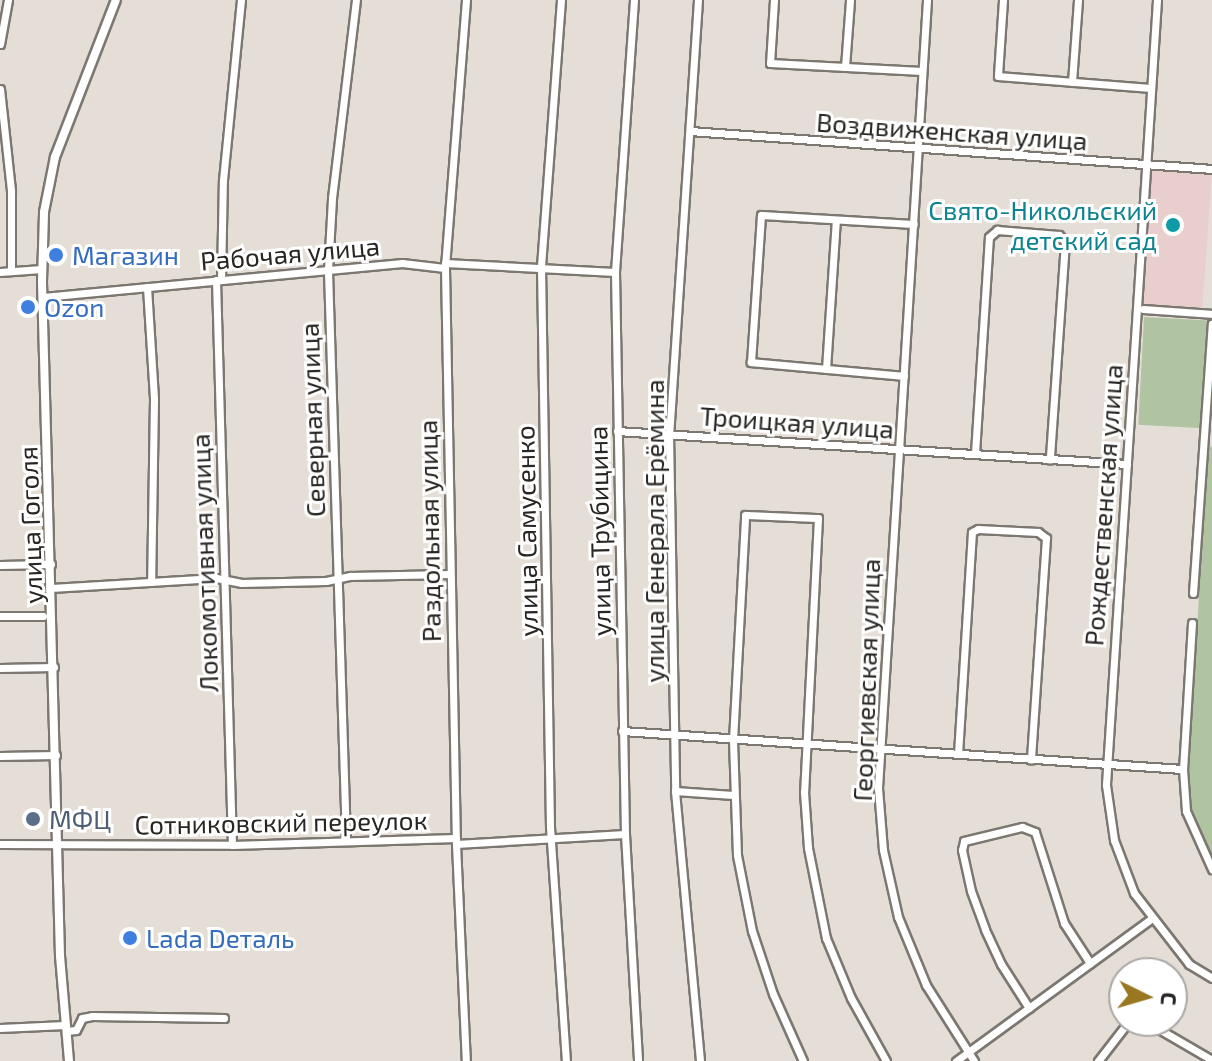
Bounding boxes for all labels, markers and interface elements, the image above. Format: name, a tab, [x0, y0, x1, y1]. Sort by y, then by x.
street label: Воздвиженская улица	[815, 106, 1089, 156]
place label: Свято-Никольский детский сад	[928, 194, 1157, 256]
marker: Свято-Никольский детский сад	[1164, 216, 1182, 234]
street label: Рабочая улица	[199, 230, 381, 276]
place label: Магазин	[72, 239, 179, 271]
marker: Магазин	[47, 246, 65, 264]
place label: Ozon	[44, 291, 104, 323]
marker: Ozon	[19, 298, 37, 316]
street label: Северная улица	[293, 322, 331, 518]
street label: Рождественская улица	[1078, 363, 1128, 647]
street label: улица Генерала Ерёмина	[638, 379, 670, 683]
street label: Троицкая улица	[699, 400, 895, 444]
street label: Раздольная улица	[411, 420, 447, 642]
street label: улица Самусенко	[509, 425, 543, 637]
street label: улица Трубицина	[582, 425, 616, 637]
street label: Локомотивная улица	[184, 433, 224, 693]
street label: улица Гоголя	[12, 446, 48, 604]
street label: Георгиевская улица	[846, 558, 886, 802]
place label: МФЦ	[49, 803, 111, 835]
street label: Сотниковский переулок	[134, 804, 428, 840]
marker: МФЦ	[24, 810, 42, 828]
place label: Lada Dеталь	[146, 922, 295, 954]
marker: Lada Dеталь	[121, 929, 139, 947]
north arrow	[1108, 957, 1188, 1037]
text: С	[1156, 991, 1183, 1006]

